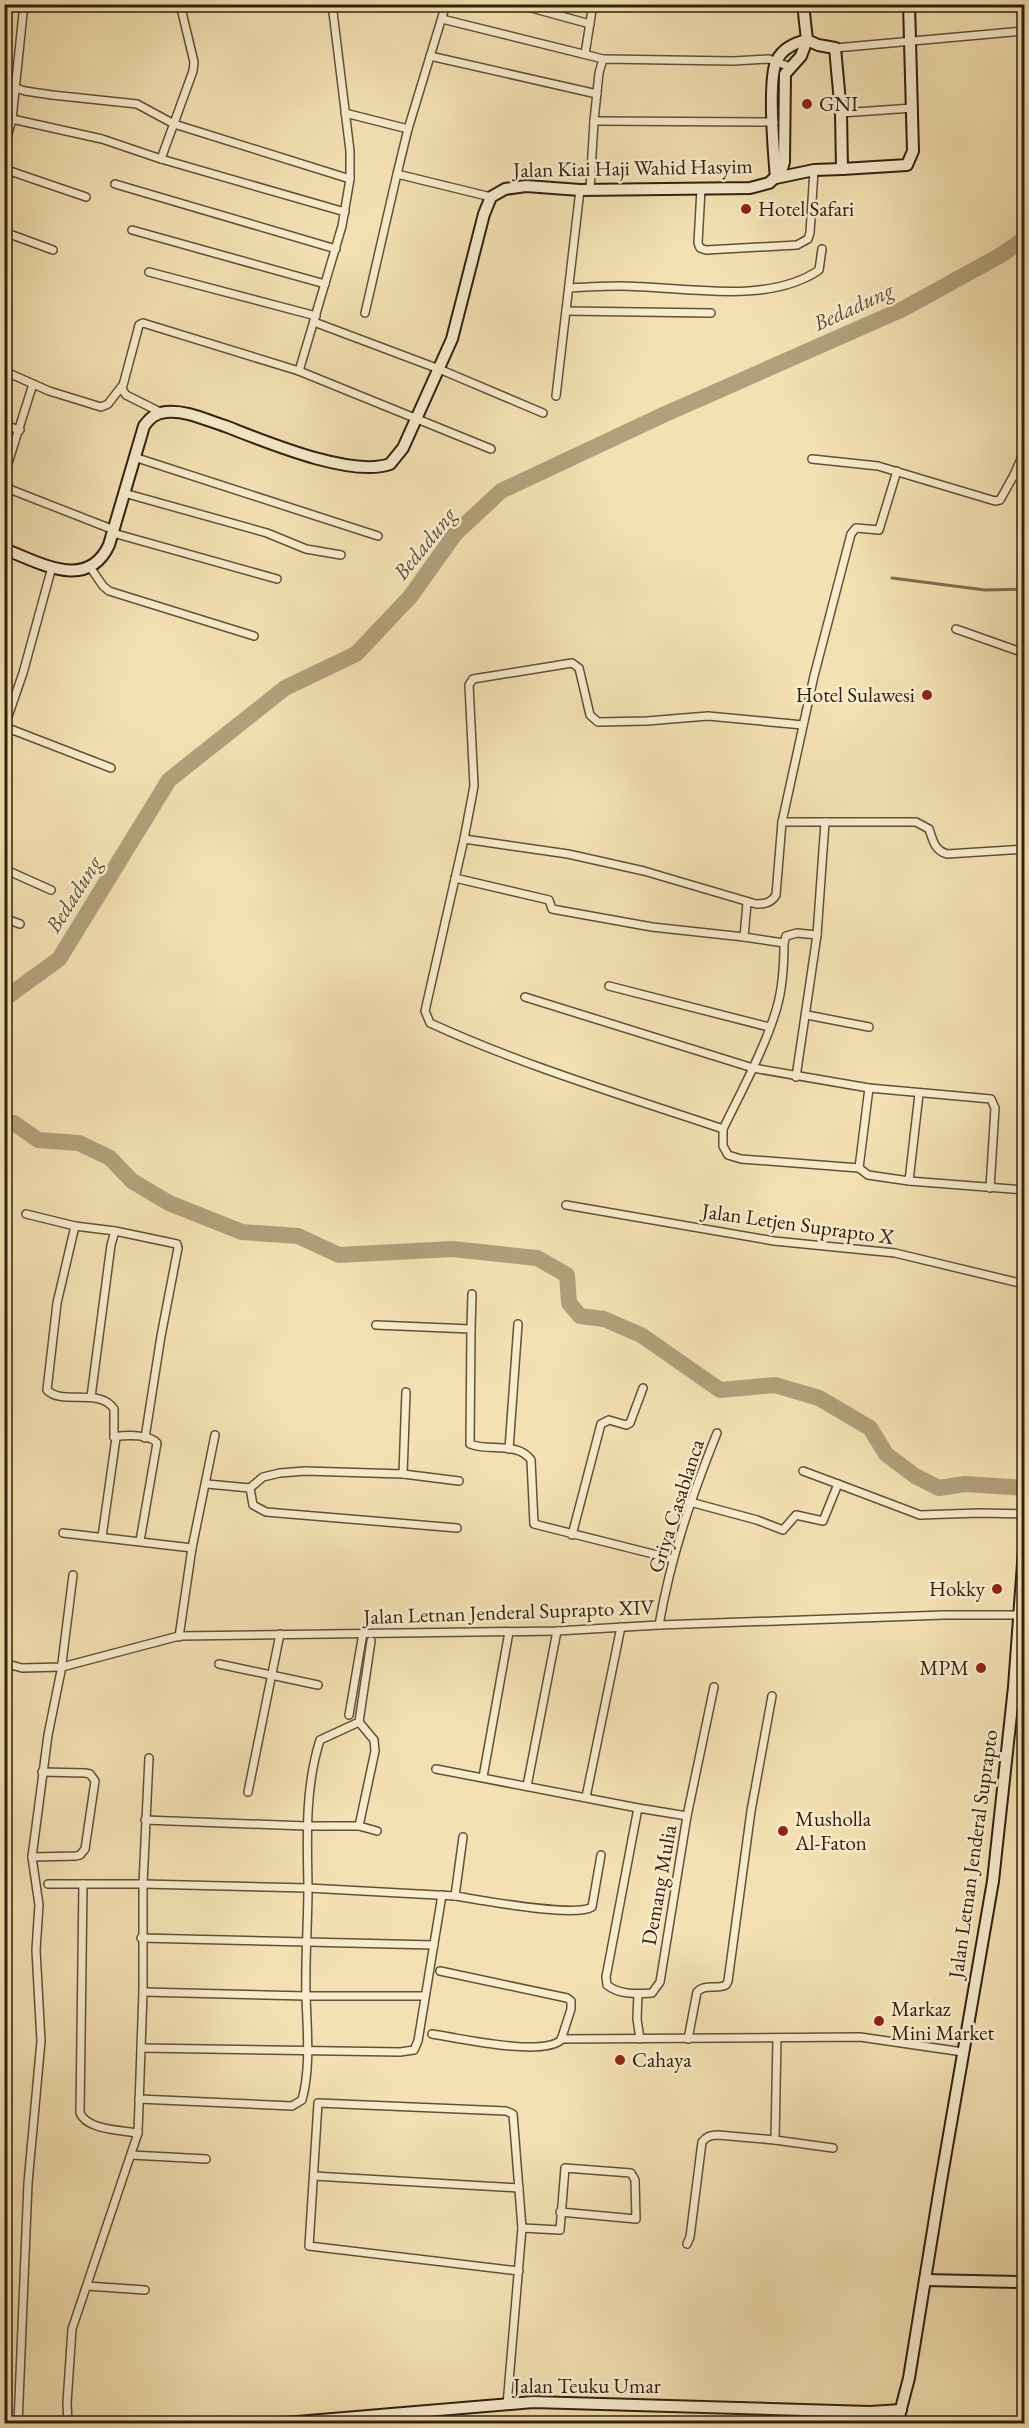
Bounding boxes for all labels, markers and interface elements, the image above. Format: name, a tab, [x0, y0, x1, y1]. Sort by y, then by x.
place label: GNI	[819, 90, 858, 117]
marker: GNI	[800, 97, 814, 111]
street label: Jalan Kiai Haji Wahid Hasyim	[511, 152, 753, 183]
place label: Hotel Safari	[758, 195, 854, 222]
marker: Hotel Safari	[739, 202, 753, 216]
water label: Bedadung	[808, 275, 899, 338]
water label: Bedadung	[386, 500, 463, 586]
place label: Hotel Sulawesi	[796, 681, 915, 708]
marker: Hotel Sulawesi	[920, 688, 934, 702]
water label: Bedadung	[38, 850, 109, 939]
street label: Jalan Letjen Suprapto X	[698, 1196, 896, 1250]
street label: Griya Casablanca	[641, 1435, 710, 1576]
place label: Hokky	[929, 1575, 986, 1602]
marker: Hokky	[990, 1582, 1004, 1596]
street label: Jalan Letnan Jenderal Suprapto XIV	[361, 1593, 656, 1630]
place label: MPM	[920, 1654, 969, 1681]
marker: MPM	[974, 1661, 988, 1675]
street label: Jalan Letnan Jenderal Suprapto	[941, 1728, 1003, 1982]
place label: Musholla Al-Faton	[794, 1805, 872, 1856]
street label: Demang Mulia	[635, 1822, 682, 1947]
marker: Musholla Al-Faton	[776, 1824, 790, 1838]
place label: Markaz Mini Market	[891, 1995, 994, 2046]
marker: Markaz Mini Market	[872, 2014, 886, 2028]
place label: Cahaya	[632, 2046, 692, 2073]
marker: Cahaya	[613, 2053, 627, 2067]
street label: Jalan Teuku Umar	[511, 2372, 661, 2399]

